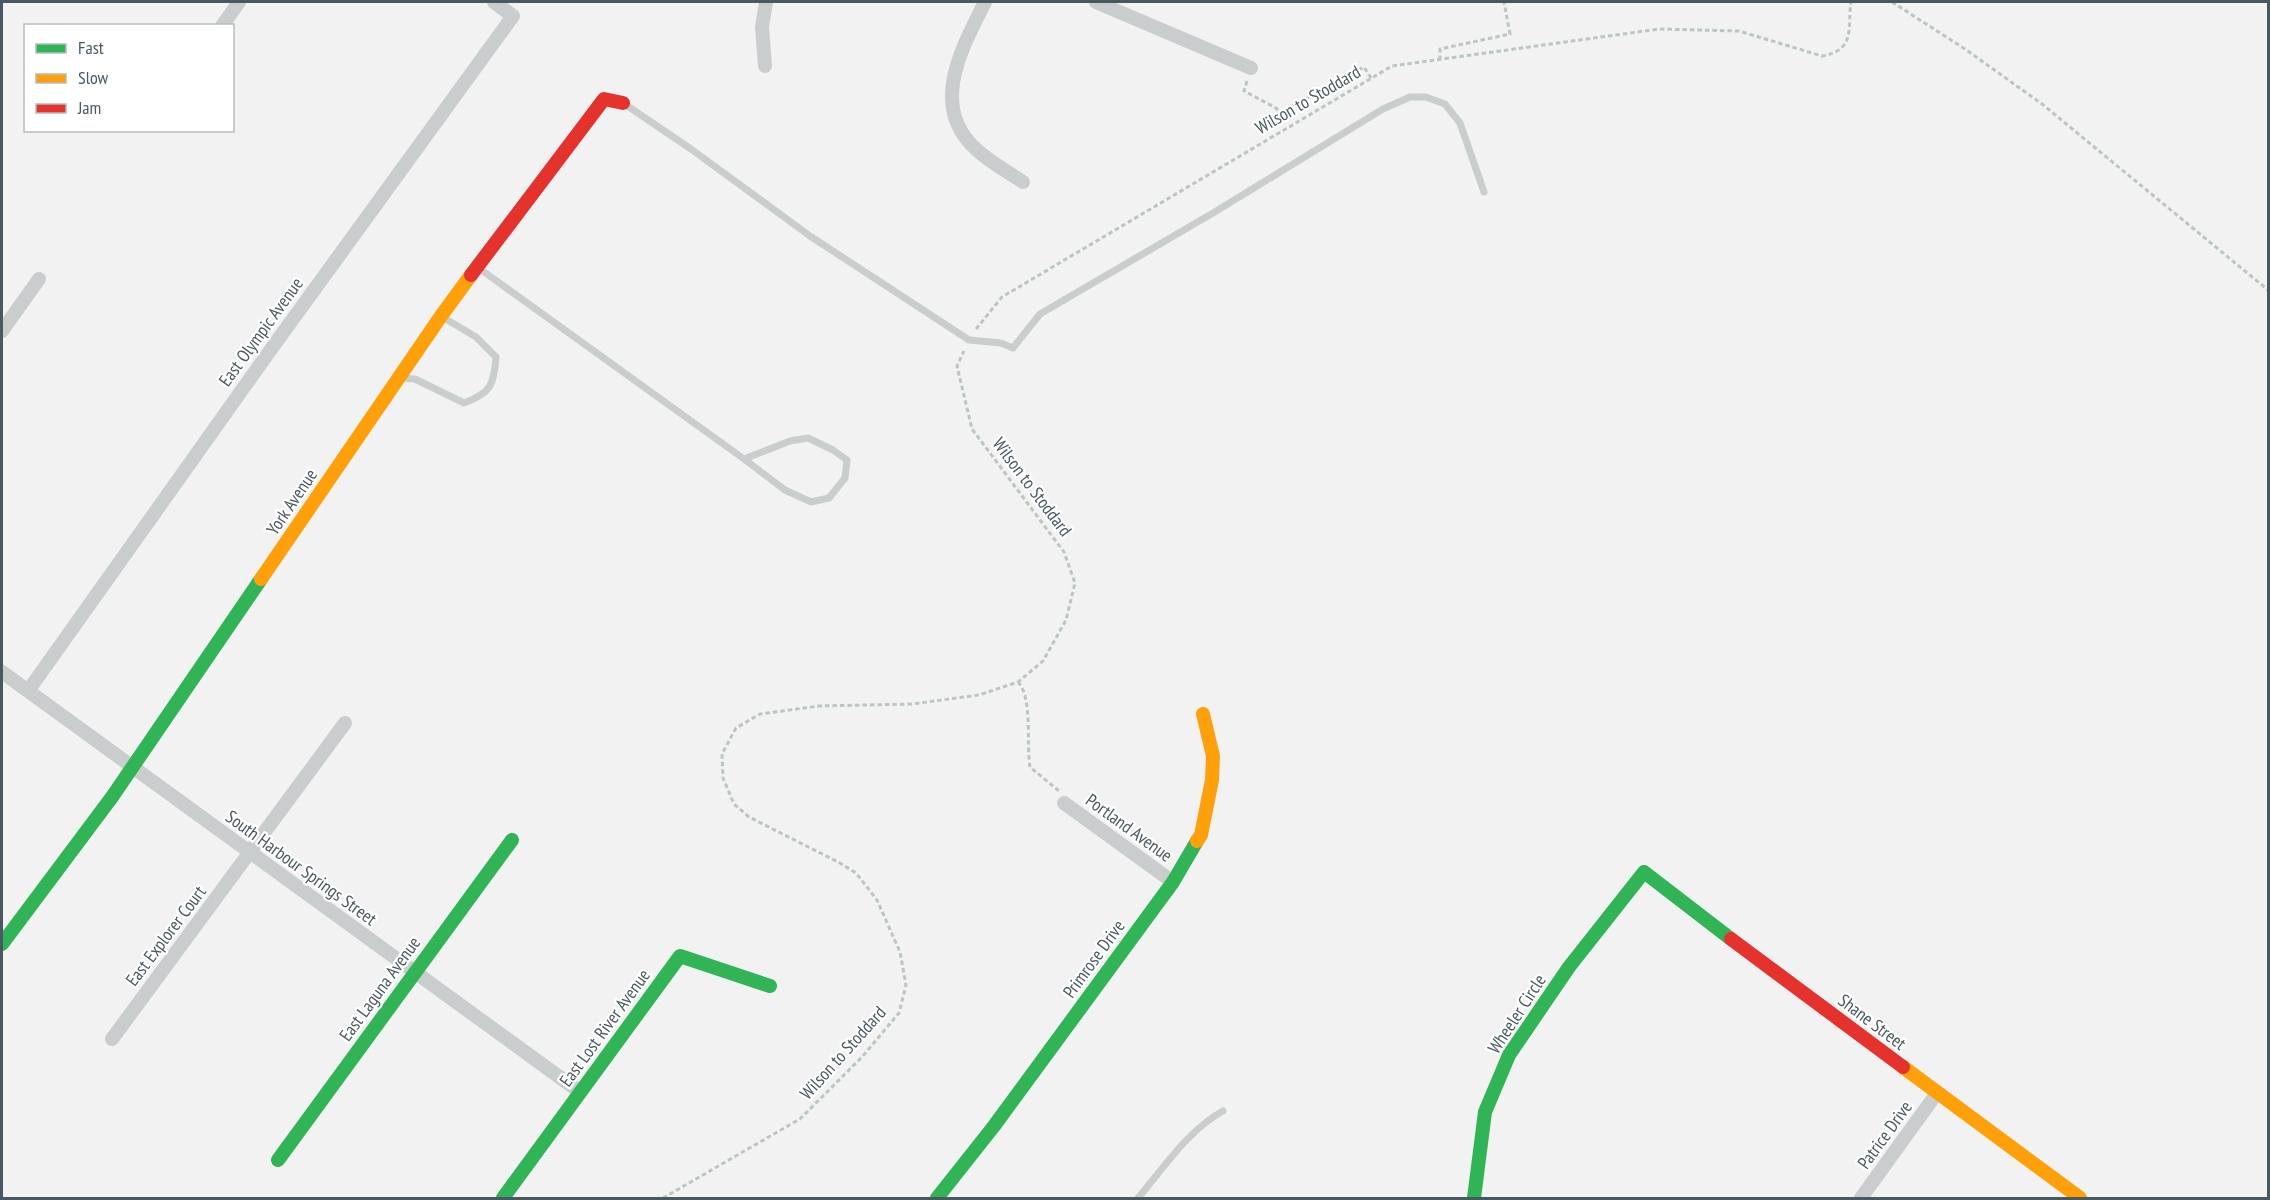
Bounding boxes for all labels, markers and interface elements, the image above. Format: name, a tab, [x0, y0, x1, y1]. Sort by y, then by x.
legend	[24, 24, 234, 132]
text: Fast	[78, 36, 104, 59]
street label: Wilson to Stoddard	[1251, 60, 1365, 139]
text: Slow	[78, 66, 109, 89]
text: Jam	[77, 96, 101, 119]
street label: East Olympic Avenue	[213, 273, 308, 391]
street label: Wilson to Stoddard	[988, 433, 1077, 541]
street label: York Avenue	[261, 464, 322, 539]
street label: Portland Avenue	[1081, 788, 1177, 867]
street label: South Harbour Springs Street	[221, 805, 381, 930]
street label: East Explorer Court	[120, 881, 211, 990]
street label: Primrose Drive	[1058, 915, 1130, 1002]
street label: East Laguna Avenue	[334, 932, 425, 1046]
street label: East Lost River Avenue	[554, 964, 655, 1091]
street label: Wheeler Circle	[1482, 970, 1551, 1058]
street label: Shane Street	[1834, 989, 1911, 1055]
street label: Wilson to Stoddard	[795, 1001, 891, 1104]
street label: Patrice Drive	[1852, 1096, 1917, 1173]

